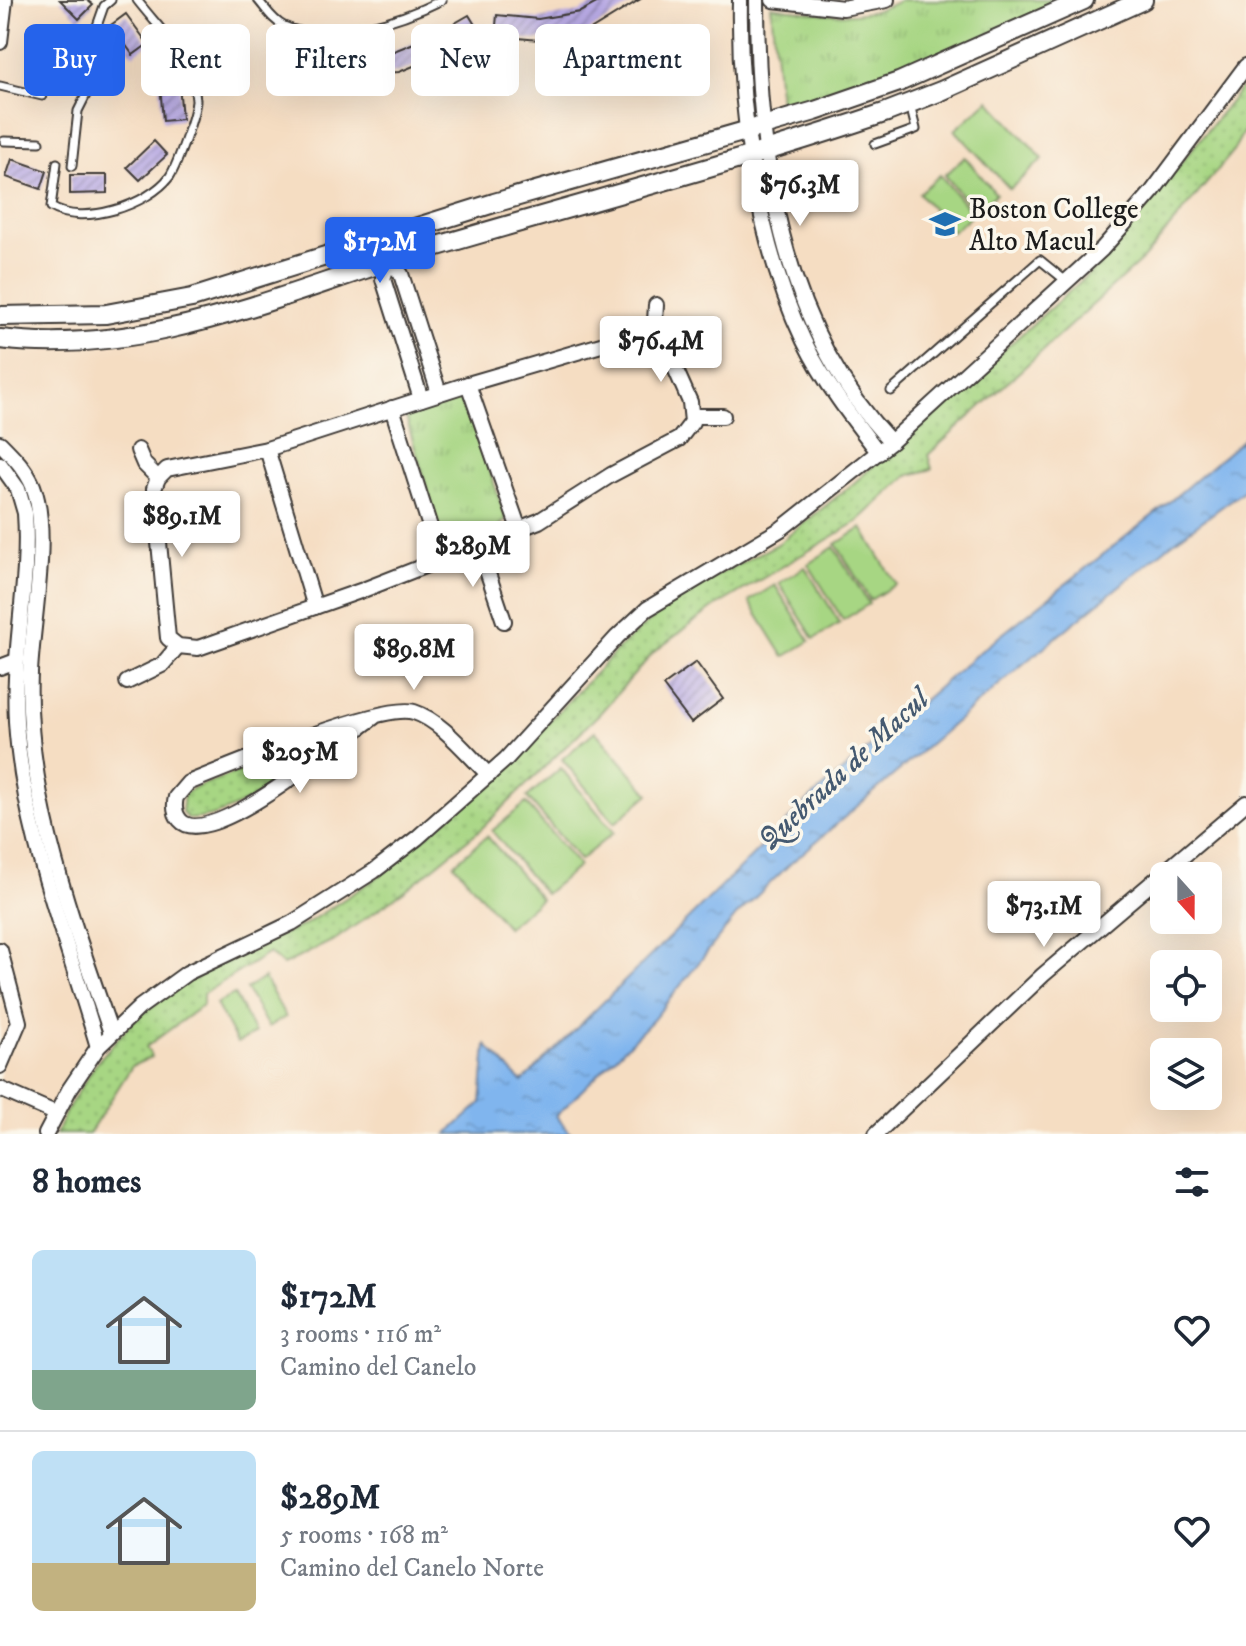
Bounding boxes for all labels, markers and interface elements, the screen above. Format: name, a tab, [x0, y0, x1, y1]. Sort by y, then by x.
chip: Buy	[24, 24, 125, 96]
chip: Rent	[141, 24, 250, 96]
chip: Filters	[266, 24, 395, 96]
chip: New	[411, 24, 519, 96]
chip: Apartment	[535, 24, 710, 96]
pin: $76.3M	[735, 160, 865, 228]
text: $76.3M	[760, 169, 840, 202]
place label: Boston College Alto Macul	[969, 192, 1139, 259]
school or university icon: Boston College Alto Macul	[928, 207, 962, 241]
pin: $172M	[324, 217, 436, 285]
text: $172M	[343, 226, 417, 259]
pin: $76.4M	[596, 316, 726, 384]
text: $76.4M	[618, 325, 704, 358]
pin: $89.1M	[117, 491, 247, 559]
text: $89.1M	[142, 500, 222, 533]
pin: $289M	[417, 521, 529, 589]
text: $289M	[435, 530, 511, 563]
pin: $89.8M	[349, 624, 479, 692]
text: $89.8M	[372, 633, 456, 666]
water label: Quebrada de Macul	[751, 679, 939, 859]
pin: $205M	[244, 727, 356, 795]
text: $205M	[261, 736, 339, 769]
north arrow	[1150, 862, 1222, 934]
map controls	[1150, 862, 1222, 1110]
pin: $73.1M	[979, 881, 1109, 949]
text: $73.1M	[1005, 890, 1083, 923]
button: locate	[1150, 950, 1222, 1022]
button: layers	[1150, 1038, 1222, 1110]
icon: filters	[1170, 1160, 1214, 1204]
text: 8 homes	[32, 1161, 141, 1203]
text: $172M	[280, 1276, 377, 1318]
icon: home	[96, 1282, 192, 1378]
icon: heart	[1170, 1308, 1214, 1352]
text: 3 rooms · 116 m²	[280, 1318, 441, 1351]
text: Camino del Canelo	[280, 1351, 476, 1384]
text: $289M	[280, 1477, 380, 1519]
icon: home	[96, 1483, 192, 1579]
icon: heart	[1170, 1509, 1214, 1553]
text: 5 rooms · 168 m²	[280, 1519, 448, 1552]
text: Camino del Canelo Norte	[280, 1552, 544, 1585]

